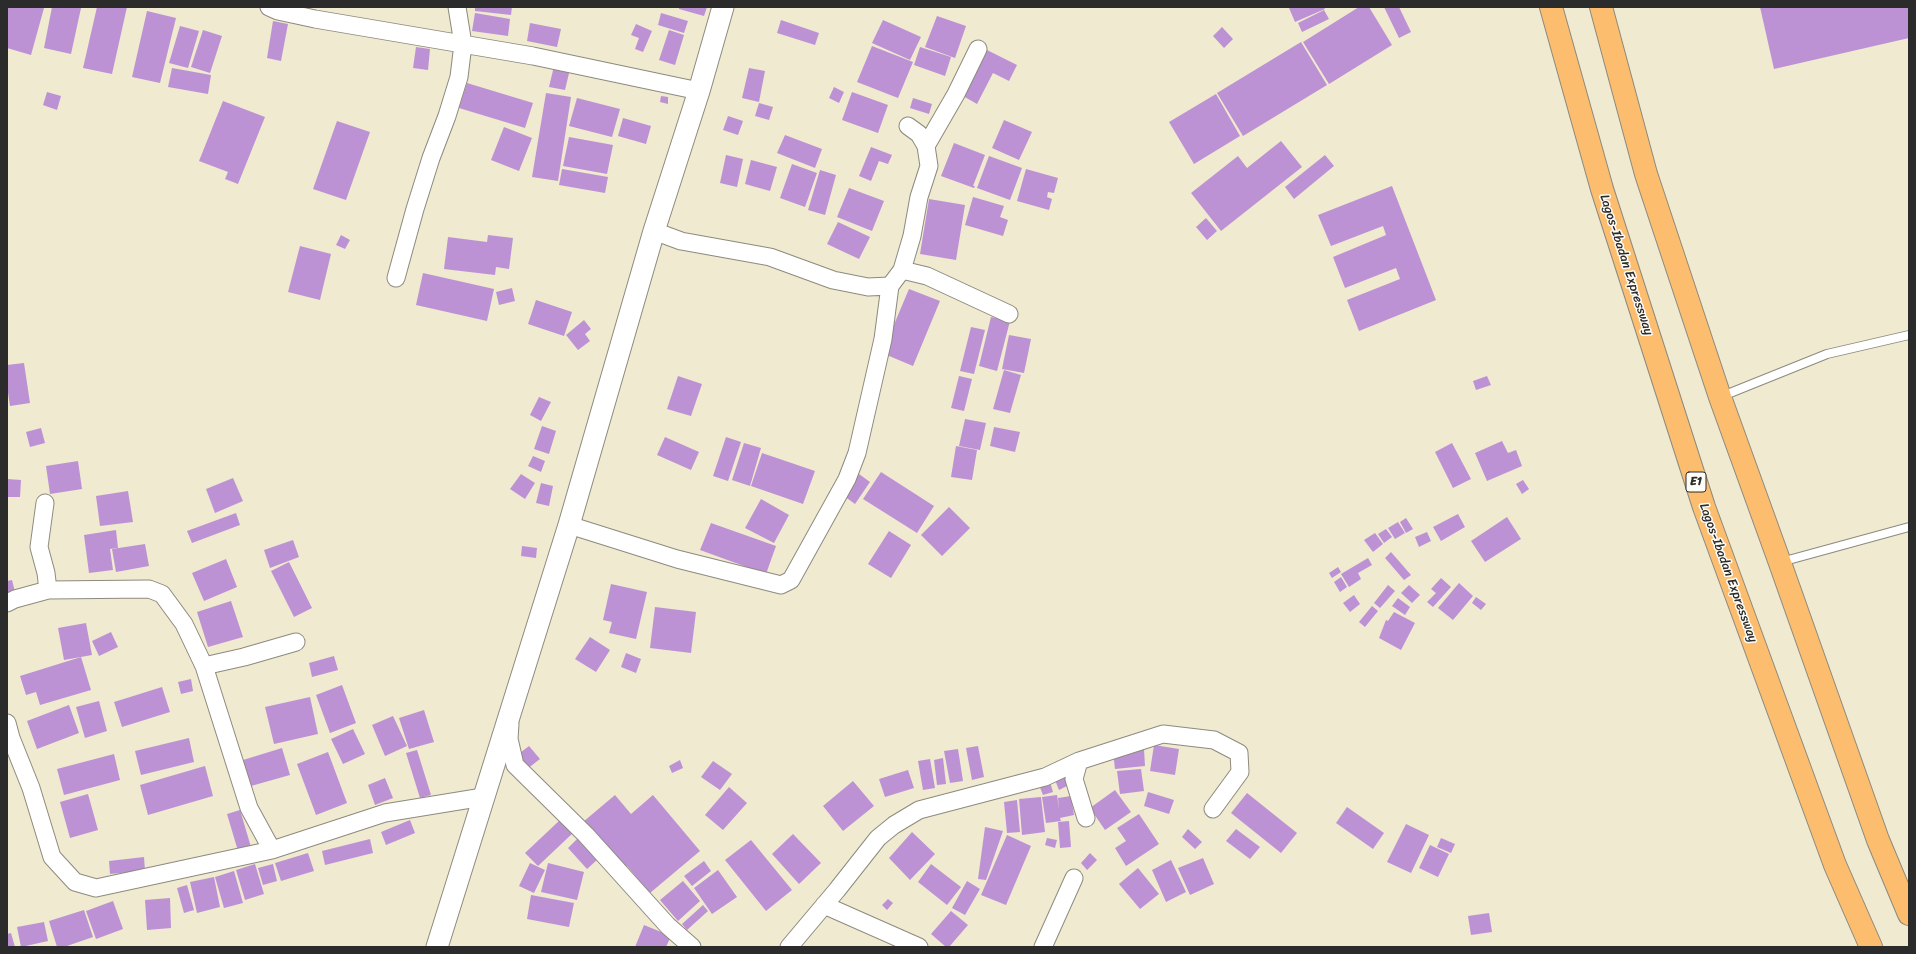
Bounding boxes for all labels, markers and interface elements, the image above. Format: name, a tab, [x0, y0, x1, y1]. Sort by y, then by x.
street label: Lagos-Ibadan Expressway	[1596, 193, 1656, 337]
road number: E1	[1686, 472, 1706, 492]
street label: Lagos-Ibadan Expressway	[1696, 501, 1760, 645]

